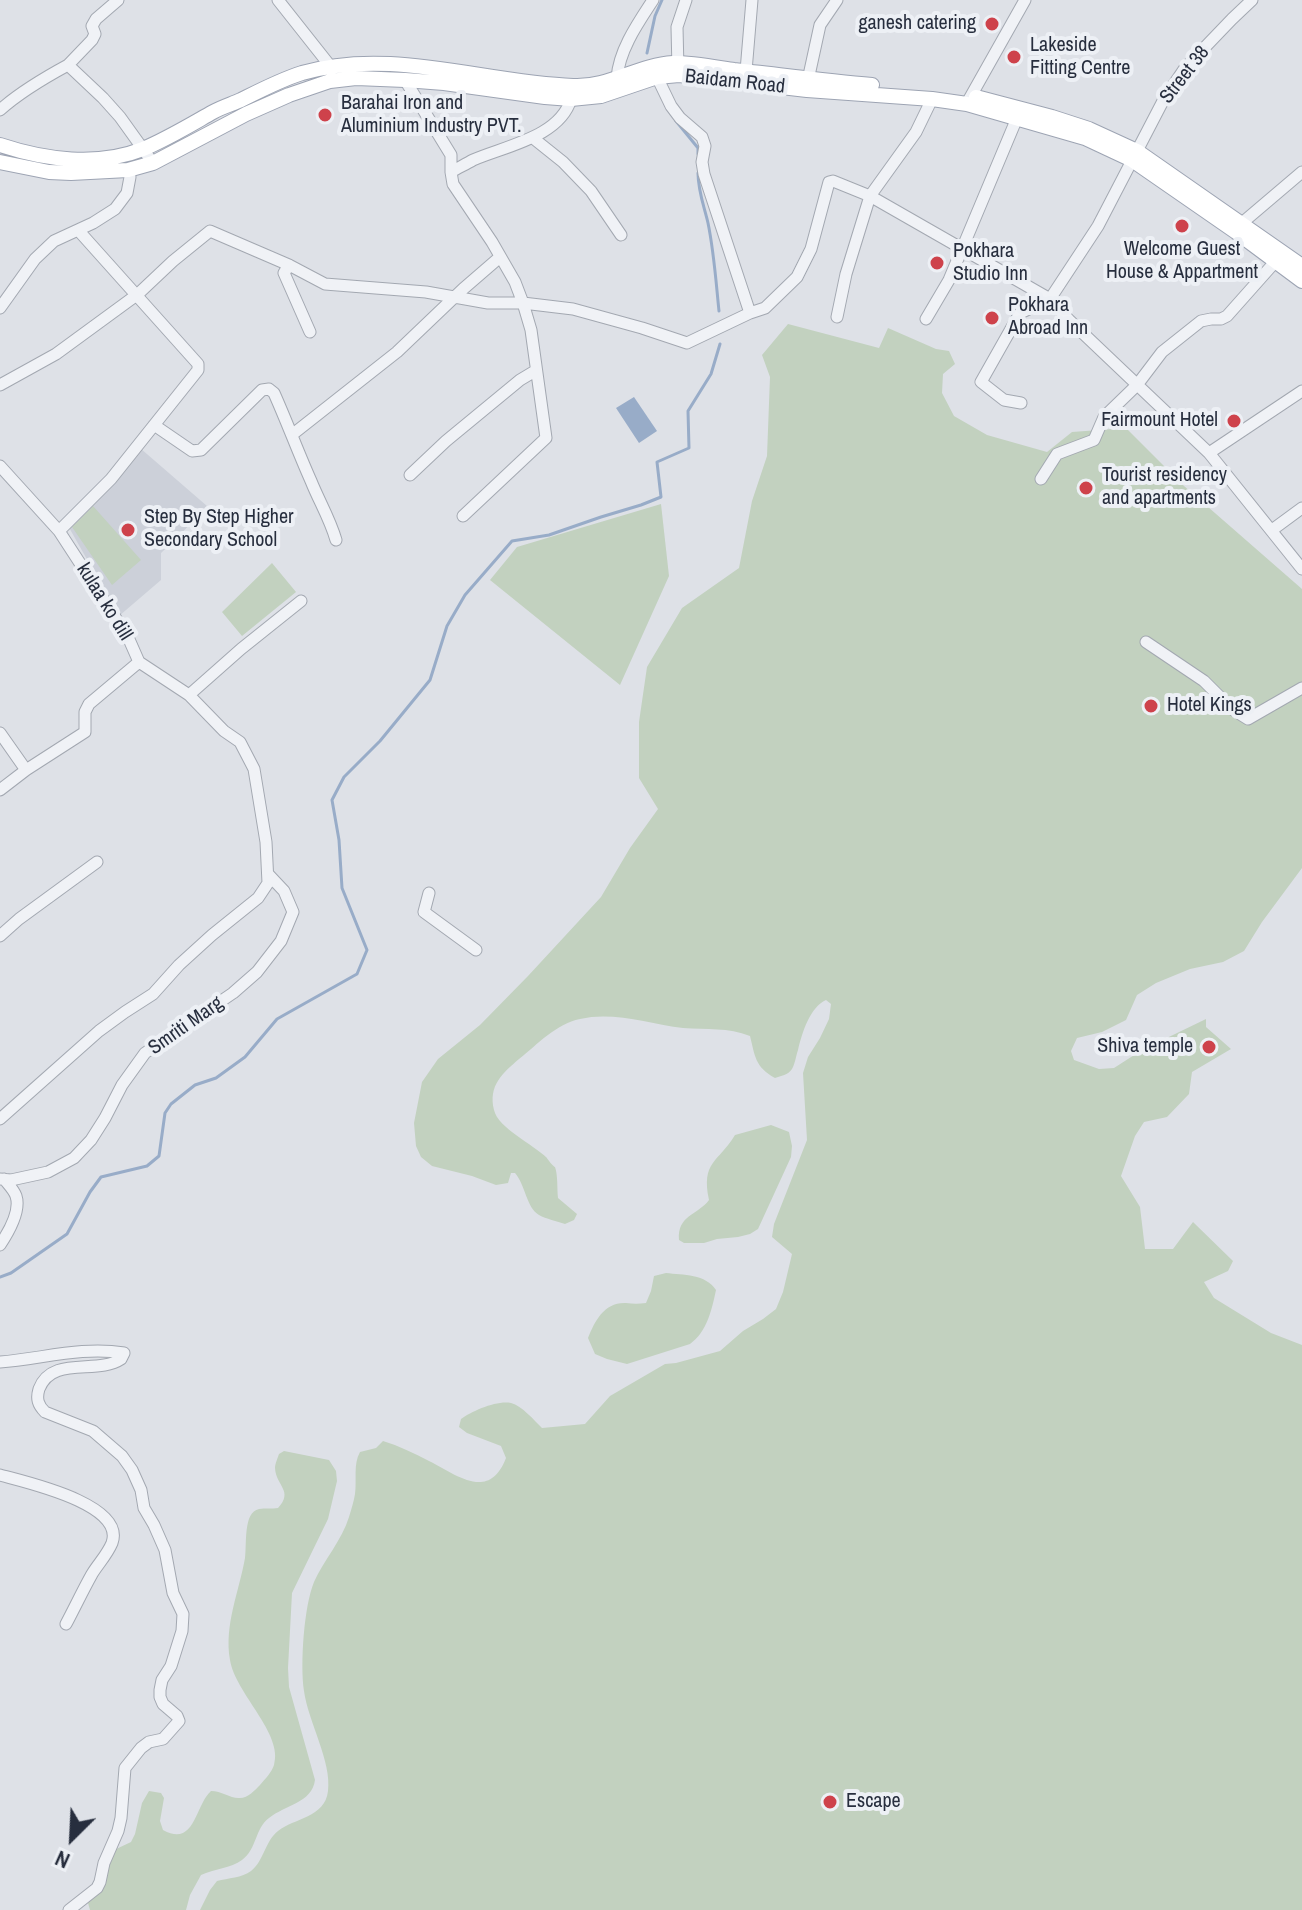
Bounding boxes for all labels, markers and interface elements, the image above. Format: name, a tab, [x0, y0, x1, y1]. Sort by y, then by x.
place label: ganesh catering	[858, 12, 976, 36]
marker: ganesh catering	[983, 15, 1001, 33]
place label: Lakeside Fitting Centre	[1030, 34, 1130, 81]
street label: Street 38	[1155, 41, 1215, 109]
marker: Lakeside Fitting Centre	[1005, 48, 1023, 66]
street label: Baidam Road	[684, 65, 786, 99]
place label: Barahai Iron and Aluminium Industry PVT.	[341, 92, 521, 139]
marker: Barahai Iron and Aluminium Industry PVT.	[316, 106, 334, 124]
marker: Welcome Guest House & Appartment	[1173, 217, 1191, 235]
place label: Welcome Guest House & Appartment	[1106, 238, 1258, 285]
place label: Pokhara Studio Inn	[953, 240, 1028, 287]
marker: Pokhara Studio Inn	[928, 254, 946, 272]
place label: Pokhara Abroad Inn	[1008, 294, 1088, 341]
marker: Pokhara Abroad Inn	[983, 309, 1001, 327]
place label: Fairmount Hotel	[1101, 409, 1218, 433]
marker: Fairmount Hotel	[1225, 412, 1243, 430]
place label: Tourist residency and apartments	[1102, 464, 1227, 511]
marker: Tourist residency and apartments	[1077, 479, 1095, 497]
place label: Step By Step Higher Secondary School	[144, 506, 294, 553]
marker: Step By Step Higher Secondary School	[119, 521, 137, 539]
street label: kulaa ko dill	[71, 559, 137, 645]
place label: Hotel Kings	[1167, 694, 1252, 718]
marker: Hotel Kings	[1142, 697, 1160, 715]
street label: Smriti Marg	[144, 992, 228, 1060]
place label: Shiva temple	[1097, 1035, 1193, 1059]
marker: Shiva temple	[1200, 1038, 1218, 1056]
place label: Escape	[846, 1790, 901, 1814]
marker: Escape	[821, 1793, 839, 1811]
north arrow	[32, 1798, 112, 1878]
text: N	[50, 1844, 74, 1876]

